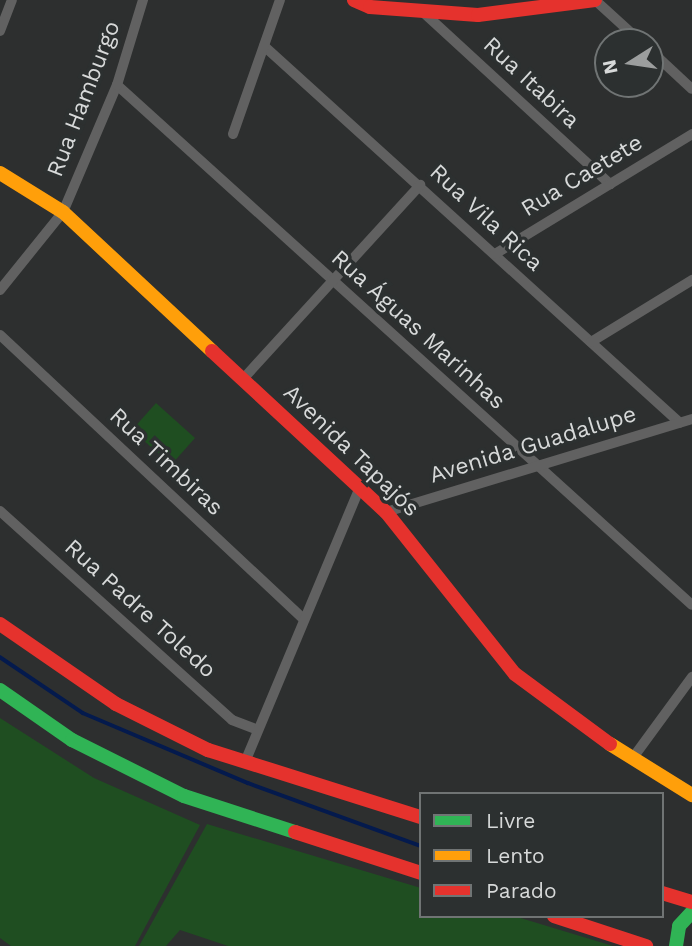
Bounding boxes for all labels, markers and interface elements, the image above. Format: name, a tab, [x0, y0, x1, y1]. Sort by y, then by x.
street label: Rua Hamburgo	[42, 17, 126, 181]
north arrow	[594, 28, 664, 98]
street label: Rua Itabira	[477, 31, 585, 135]
text: N	[597, 58, 623, 76]
street label: Rua Caetete	[516, 129, 648, 223]
street label: Rua Vila Rica	[423, 158, 549, 278]
street label: Rua Águas Marinhas	[325, 244, 511, 416]
street label: Avenida Tapajós	[277, 379, 425, 523]
street label: Avenida Guadalupe	[426, 400, 640, 490]
street label: Rua Timbiras	[103, 402, 229, 522]
street label: Rua Padre Toledo	[58, 533, 222, 685]
legend	[419, 792, 664, 918]
text: Livre	[486, 808, 535, 833]
text: Lento	[486, 843, 545, 868]
text: Parado	[486, 878, 557, 903]

